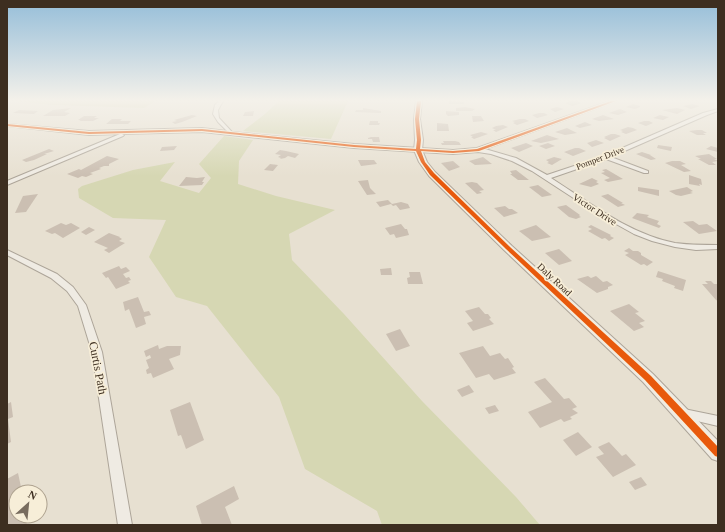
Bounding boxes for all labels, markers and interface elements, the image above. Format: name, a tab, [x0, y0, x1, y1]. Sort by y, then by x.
street label: Pomper Drive	[575, 144, 625, 172]
street label: Victor Drive	[571, 191, 619, 228]
street label: Daly Road	[535, 261, 574, 298]
street label: Curtis Path	[86, 340, 110, 396]
north arrow	[8, 484, 48, 524]
text: N	[26, 488, 39, 502]

